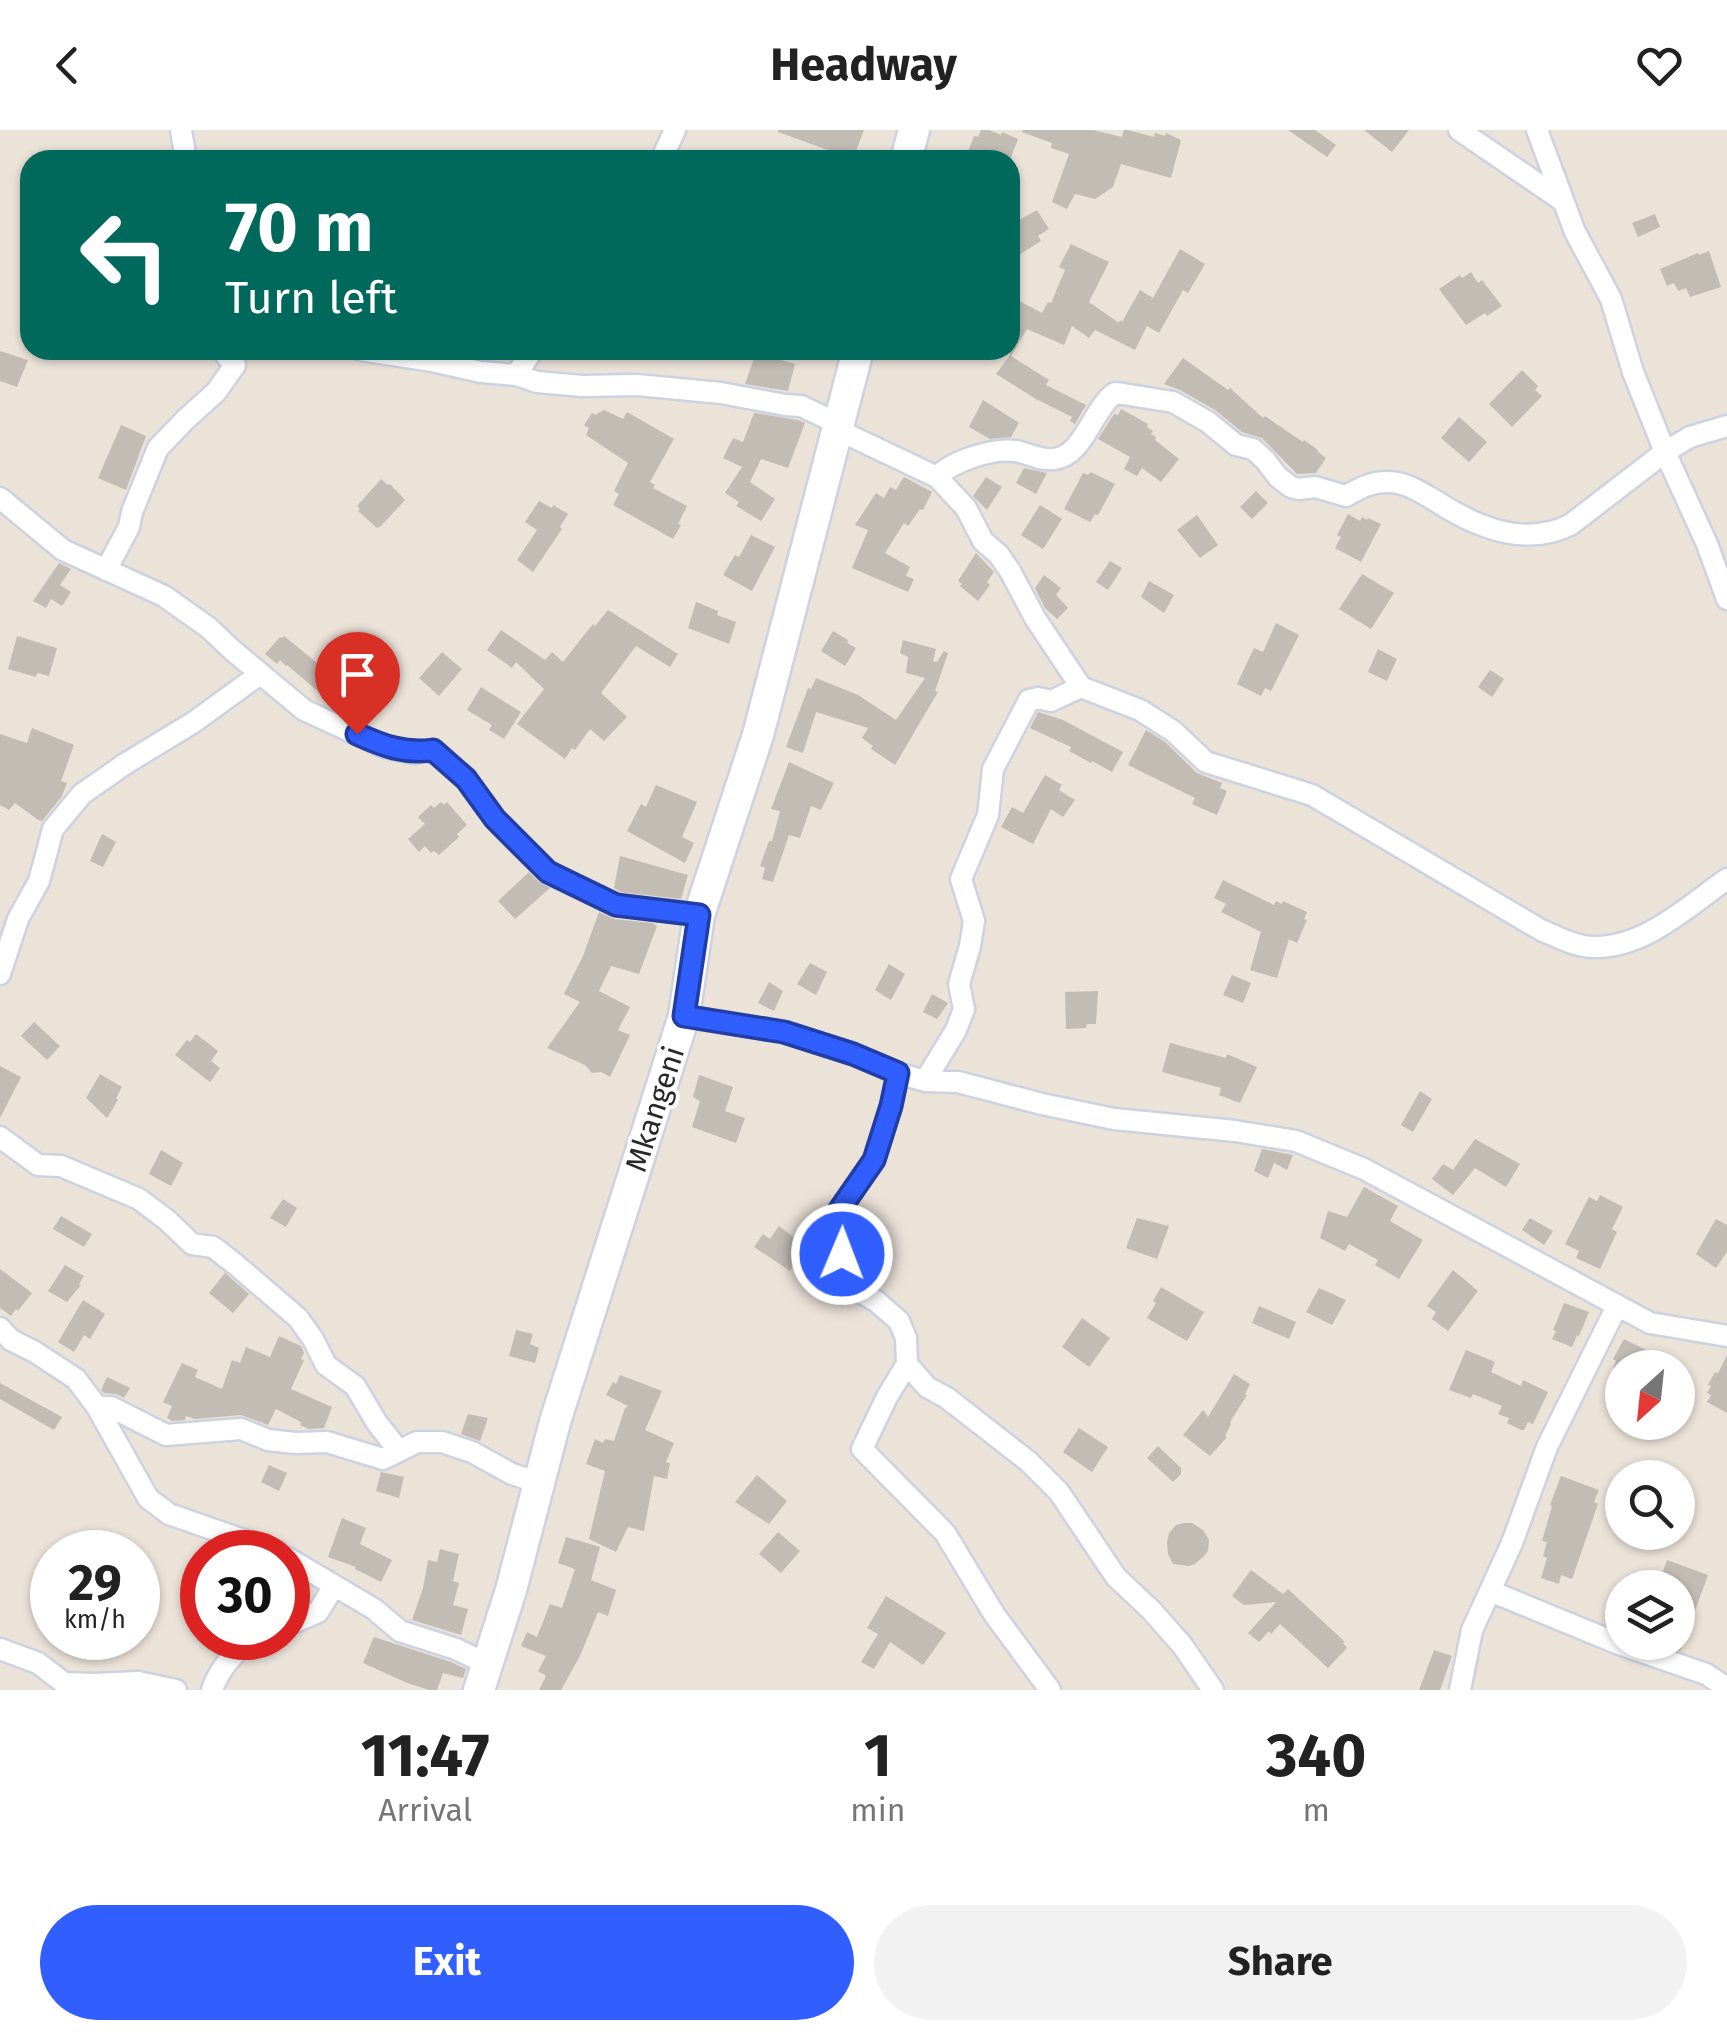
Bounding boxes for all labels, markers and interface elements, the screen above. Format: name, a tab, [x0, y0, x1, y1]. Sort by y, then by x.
icon: back	[40, 38, 95, 93]
text: Headway	[770, 38, 957, 92]
icon: heart	[1632, 38, 1687, 93]
text: 70 m	[225, 186, 374, 270]
icon: left	[60, 190, 190, 320]
text: Turn left	[225, 271, 397, 325]
pin	[315, 632, 400, 735]
icon: arrive	[330, 647, 385, 702]
street label: Mkangeni	[618, 1042, 692, 1176]
position arrow	[790, 1202, 894, 1306]
north arrow	[1605, 1350, 1695, 1440]
map controls	[1605, 1350, 1695, 1660]
button: search	[1605, 1460, 1695, 1550]
speed limit sign: 30	[180, 1530, 310, 1660]
text: 29	[68, 1553, 122, 1613]
button: layers	[1605, 1570, 1695, 1660]
text: km/h	[64, 1605, 126, 1635]
text: 11:47	[361, 1720, 490, 1792]
text: 1	[864, 1720, 892, 1792]
text: 340	[1266, 1720, 1366, 1792]
text: Arrival	[378, 1791, 472, 1829]
text: min	[850, 1791, 906, 1829]
text: m	[1303, 1791, 1330, 1829]
button: Exit	[40, 1905, 854, 2020]
button: Share	[874, 1905, 1687, 2020]

